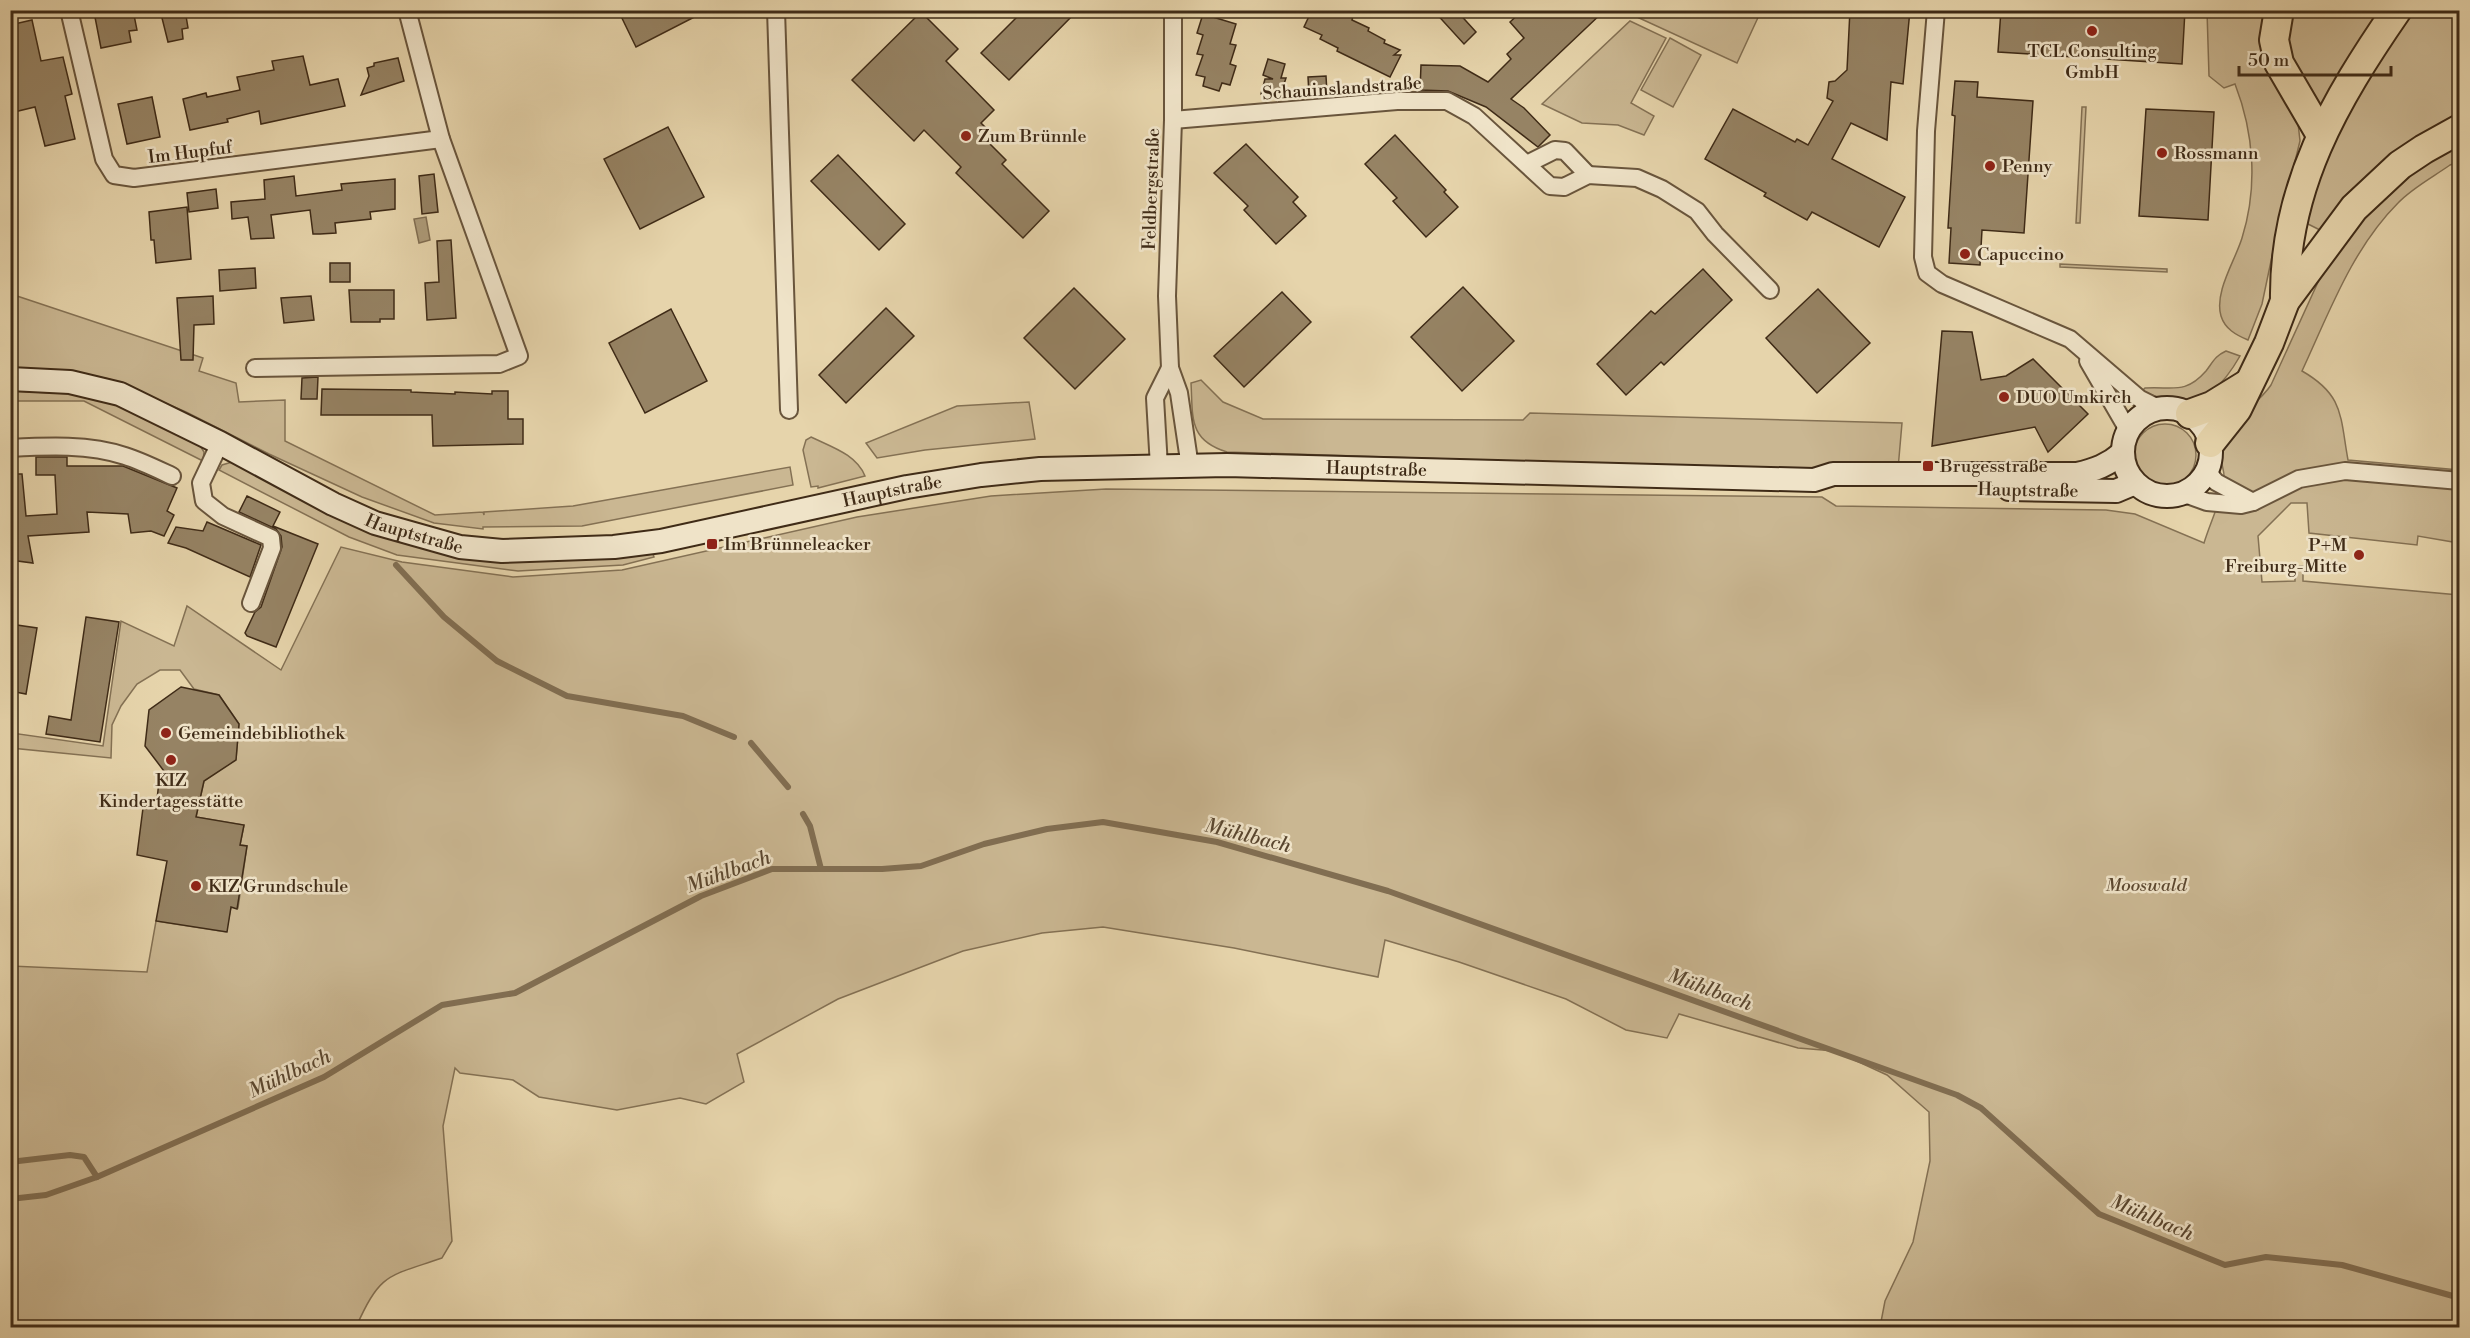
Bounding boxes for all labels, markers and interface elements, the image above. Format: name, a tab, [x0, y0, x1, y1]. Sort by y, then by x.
marker: TCL Consulting GmbH	[2085, 24, 2099, 38]
scale bar	[2239, 39, 2390, 77]
place label: TCL Consulting GmbH	[2027, 40, 2158, 84]
text: 50 m	[2248, 49, 2290, 72]
street label: Schauinslandstraße	[1262, 71, 1423, 106]
place label: Zum Brünnle	[978, 125, 1087, 148]
street label: Feldbergstraße	[1138, 128, 1165, 250]
marker: Zum Brünnle	[959, 129, 973, 143]
street label: Im Hupfuf	[147, 136, 235, 169]
place label: Rossmann	[2174, 142, 2259, 165]
marker: Rossmann	[2155, 146, 2169, 160]
place label: Penny	[2002, 155, 2053, 178]
marker: Penny	[1983, 159, 1997, 173]
place label: Capuccino	[1977, 243, 2064, 266]
marker: Capuccino	[1958, 247, 1972, 261]
place label: DUO Umkirch	[2016, 386, 2132, 409]
marker: DUO Umkirch	[1997, 390, 2011, 404]
place label: Brugesstraße	[1939, 455, 2048, 478]
street label: Hauptstraße	[1326, 457, 1427, 482]
marker: Brugesstraße	[1921, 459, 1935, 473]
street label: Hauptstraße	[840, 470, 944, 513]
street label: Hauptstraße	[1977, 478, 2079, 503]
street label: Hauptstraße	[361, 509, 466, 559]
place label: Im Brünneleacker	[724, 533, 871, 556]
place label: P+M Freiburg-Mitte	[2225, 534, 2347, 578]
marker: Im Brünneleacker	[705, 537, 719, 551]
marker: P+M Freiburg-Mitte	[2352, 548, 2366, 562]
place label: Gemeindebibliothek	[178, 722, 346, 745]
marker: Gemeindebibliothek	[159, 726, 173, 740]
marker: KIZ Kindertagesstätte	[164, 753, 178, 767]
place label: KIZ Kindertagesstätte	[99, 769, 243, 813]
water label: Mühlbach	[1202, 814, 1294, 859]
water label: Mühlbach	[683, 845, 775, 899]
park label: Mooswald	[2105, 874, 2187, 897]
place label: KIZ Grundschule	[208, 875, 348, 898]
marker: KIZ Grundschule	[189, 879, 203, 893]
water label: Mühlbach	[1664, 964, 1756, 1018]
water label: Mühlbach	[244, 1044, 336, 1104]
water label: Mühlbach	[2106, 1190, 2198, 1247]

